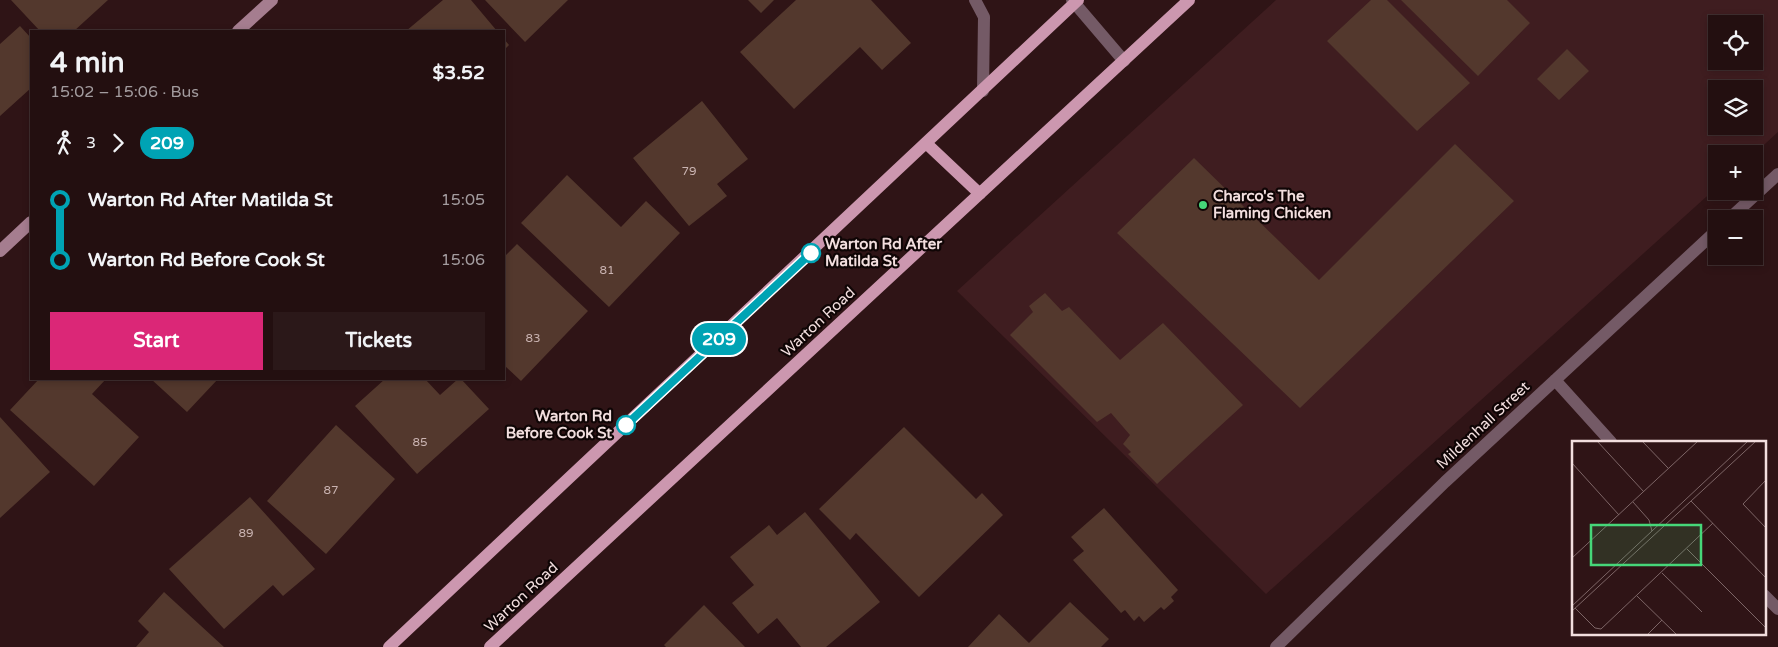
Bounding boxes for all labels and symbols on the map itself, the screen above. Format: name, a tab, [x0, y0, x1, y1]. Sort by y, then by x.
house number: 79	[681, 164, 697, 178]
place label: Charco's The Flaming Chicken	[1213, 187, 1331, 223]
marker: Charco's The Flaming Chicken	[1197, 199, 1209, 211]
place label: Warton Rd After Matilda St	[825, 235, 942, 270]
marker: Warton Rd After Matilda St	[801, 243, 821, 263]
house number: 81	[599, 263, 615, 277]
street label: Warton Road	[777, 283, 859, 361]
line badge: 209	[690, 323, 748, 355]
house number: 83	[525, 331, 541, 345]
street label: Mildenhall Street	[1433, 377, 1533, 473]
place label: Warton Rd Before Cook St	[506, 407, 612, 442]
marker: Warton Rd Before Cook St	[616, 415, 636, 435]
house number: 85	[412, 435, 428, 449]
inset map	[1572, 441, 1766, 634]
house number: 87	[323, 483, 339, 497]
house number: 89	[238, 526, 254, 540]
street label: Warton Road	[480, 558, 562, 636]

